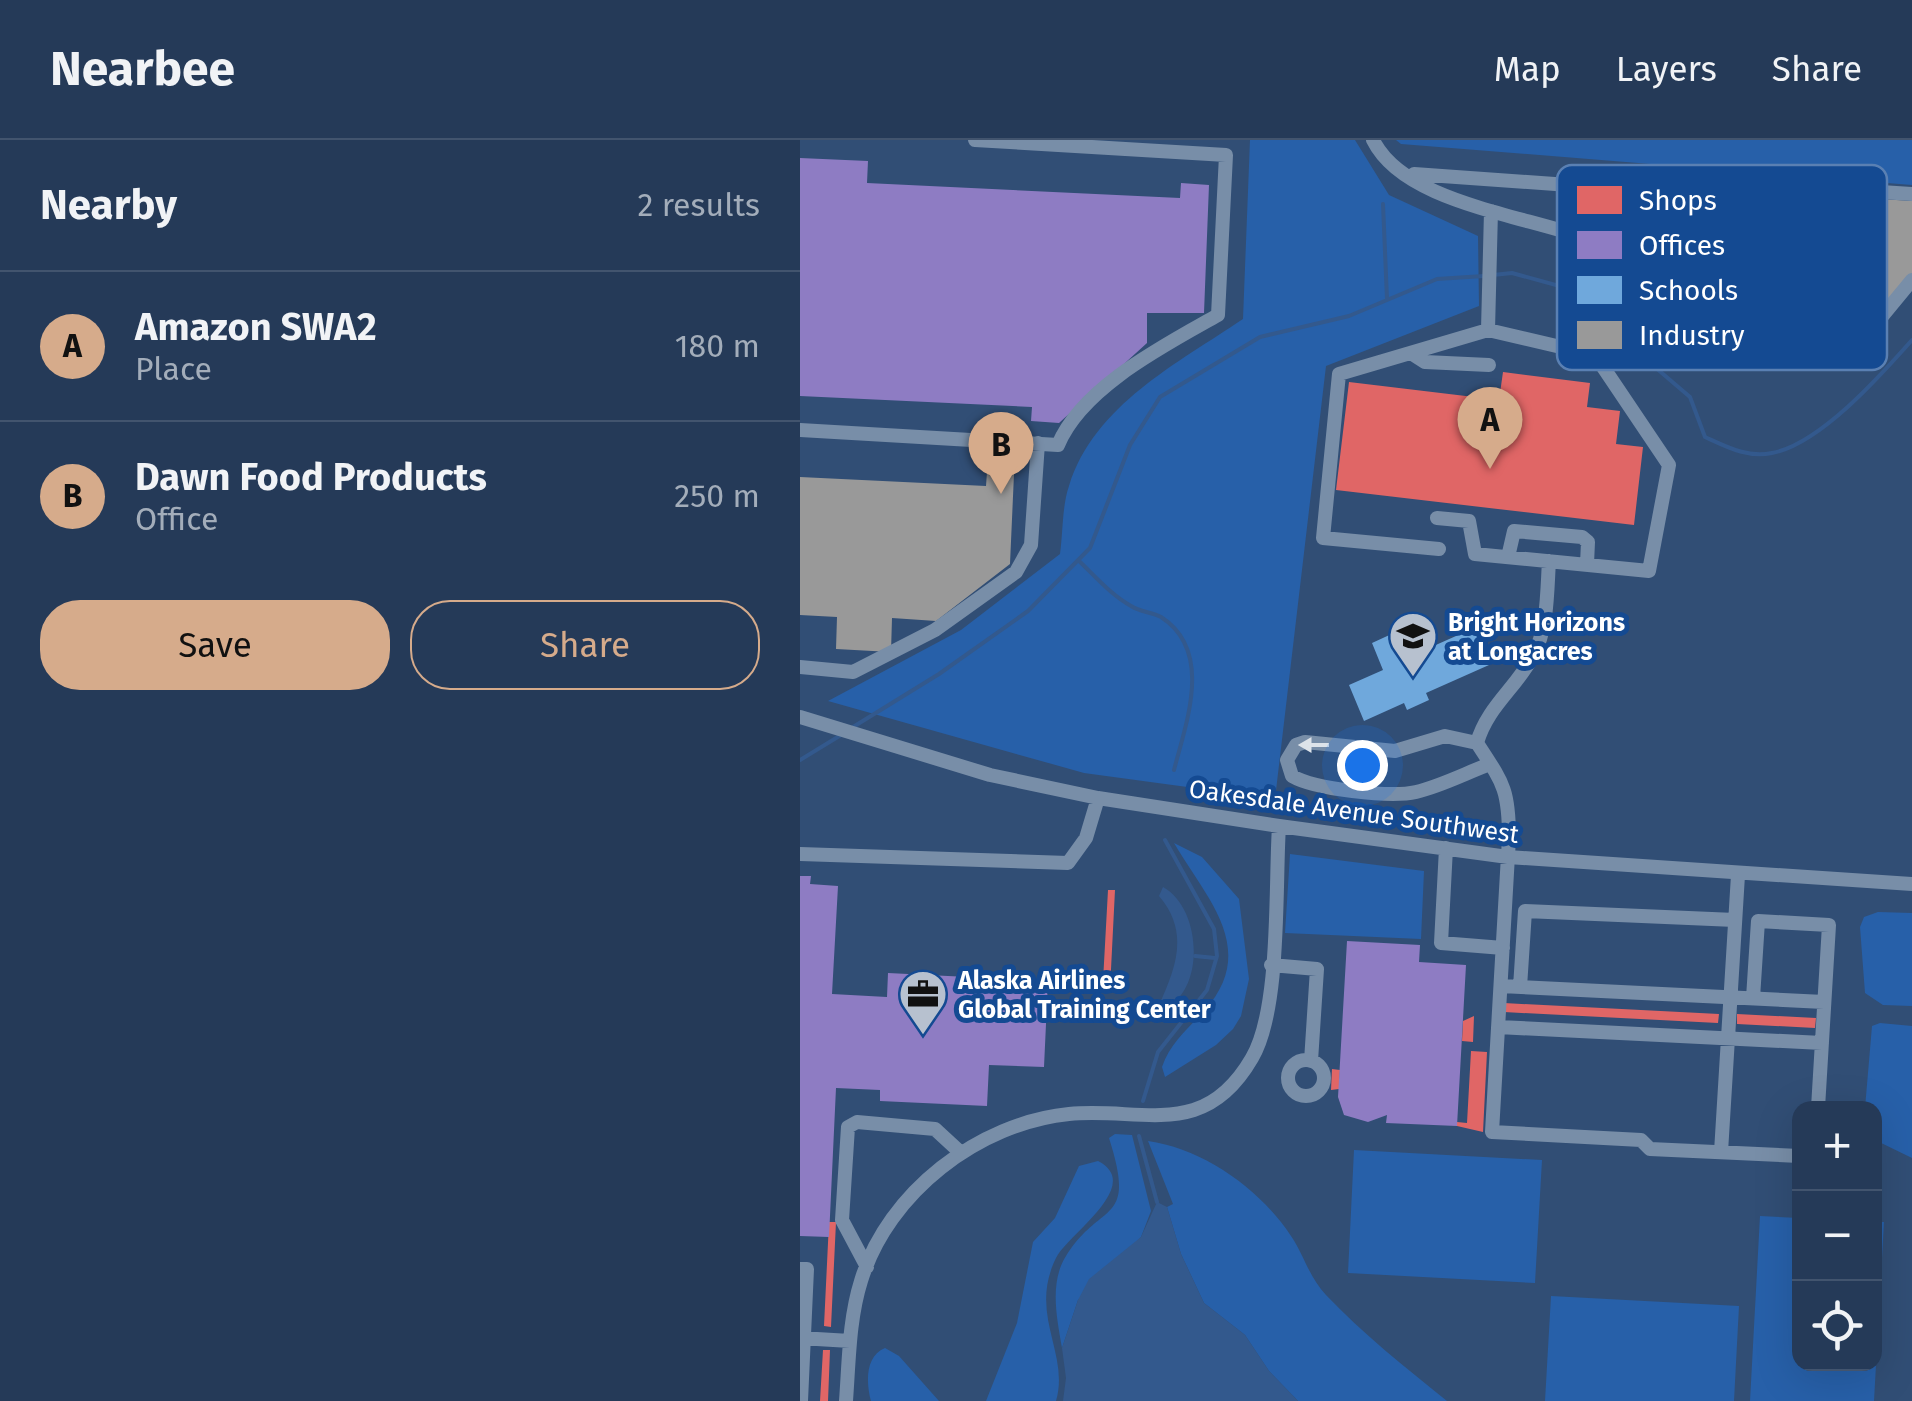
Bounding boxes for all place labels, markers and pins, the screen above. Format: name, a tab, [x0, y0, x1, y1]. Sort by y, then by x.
pin: A	[1458, 386, 1522, 469]
pin: B	[968, 412, 1034, 494]
place label: Bright Horizons at Longacres	[1448, 608, 1625, 667]
school or university icon: Bright Horizons at Longacres	[1387, 610, 1439, 678]
place label: Alaska Airlines Global Training Center	[957, 966, 1212, 1025]
office icon: Alaska Airlines Global Training Center	[897, 968, 949, 1036]

